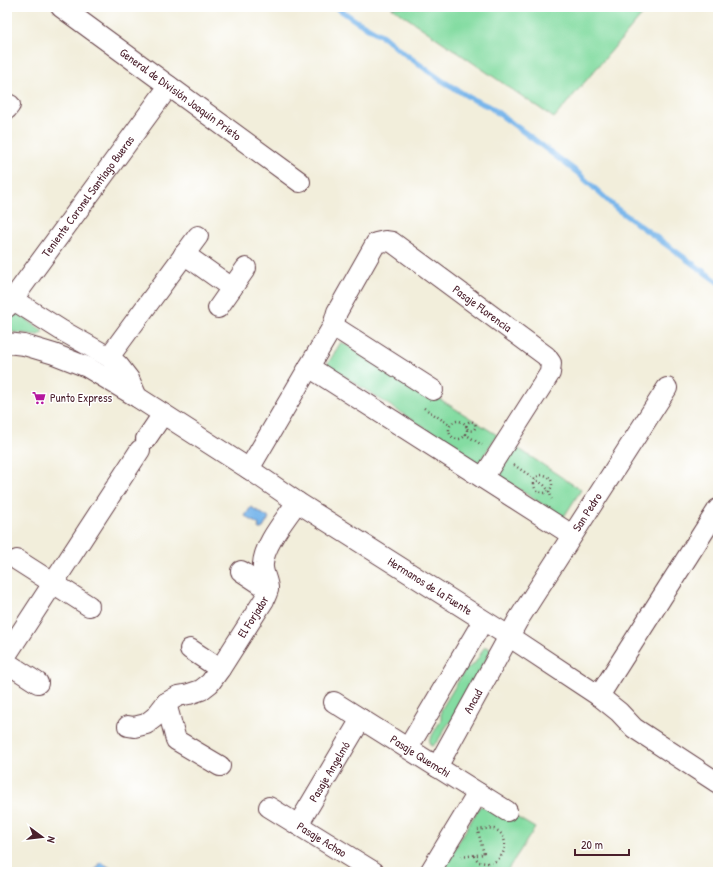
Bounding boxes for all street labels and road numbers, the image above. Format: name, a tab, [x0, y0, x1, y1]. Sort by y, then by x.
street label: General de División Joaquín Prieto	[116, 44, 245, 144]
street label: Teniente Coronel Santiago Bueras	[37, 131, 138, 261]
street label: Pasaje Florencia	[449, 281, 516, 336]
street label: San Pedro	[568, 489, 606, 535]
street label: Hermanos de la Fuente	[385, 553, 476, 619]
street label: El Forjador	[233, 593, 273, 641]
street label: Ancud	[459, 686, 486, 716]
street label: Pasaje Quemchi	[387, 731, 454, 781]
street label: Pasaje Angelmó	[305, 738, 354, 805]
street label: Pasaje Achao	[294, 817, 350, 861]

